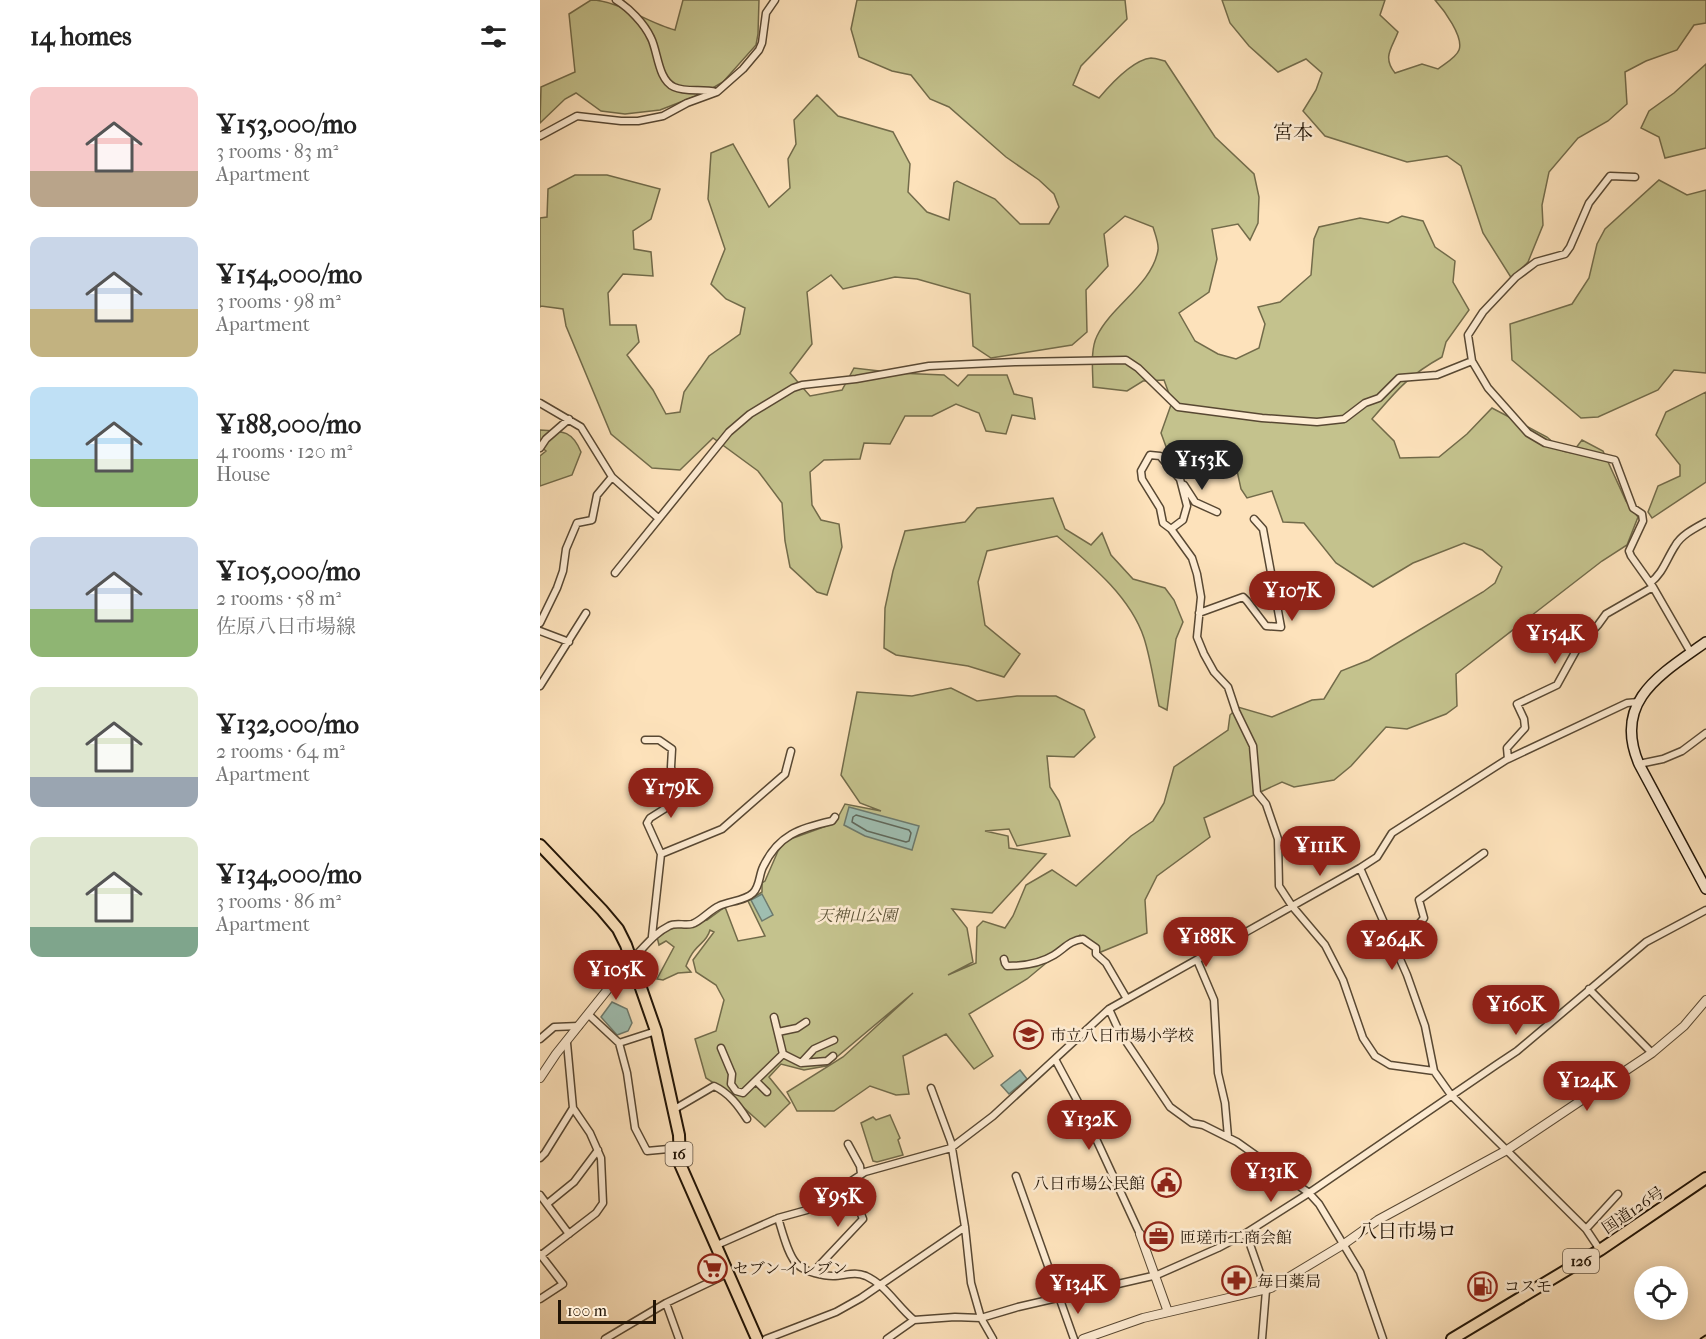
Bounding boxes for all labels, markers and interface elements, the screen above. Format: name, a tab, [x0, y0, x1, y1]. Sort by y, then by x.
icon: filters	[477, 20, 510, 53]
text: 14 homes	[30, 21, 132, 52]
text: ¥153,000/mo	[216, 109, 357, 140]
icon: home	[78, 111, 150, 183]
district label: 宮本	[1273, 121, 1313, 144]
text: 3 rooms · 83 m²	[216, 140, 339, 163]
text: Apartment	[216, 163, 310, 186]
text: ¥154,000/mo	[216, 259, 362, 290]
icon: home	[78, 261, 150, 333]
text: 3 rooms · 98 m²	[216, 290, 341, 313]
text: Apartment	[216, 313, 310, 336]
text: ¥188,000/mo	[216, 409, 361, 440]
icon: home	[78, 411, 150, 483]
text: 4 rooms · 120 m²	[216, 440, 352, 463]
pin: ¥153K	[1160, 440, 1244, 491]
text: ¥153K	[1175, 448, 1229, 471]
text: House	[216, 463, 270, 486]
text: ¥105,000/mo	[216, 556, 360, 587]
icon: home	[78, 561, 150, 633]
pin: ¥107K	[1250, 571, 1334, 622]
text: ¥107K	[1263, 579, 1321, 602]
text: 2 rooms · 58 m²	[216, 587, 341, 610]
pin: ¥154K	[1513, 614, 1597, 665]
text: 佐原八日市場線	[216, 615, 356, 638]
text: ¥154K	[1526, 622, 1584, 645]
text: ¥132,000/mo	[216, 709, 359, 740]
icon: home	[78, 711, 150, 783]
text: 2 rooms · 64 m²	[216, 740, 345, 763]
text: Apartment	[216, 763, 310, 786]
pin: ¥179K	[629, 768, 713, 819]
text: ¥179K	[642, 776, 700, 799]
pin: ¥111K	[1278, 826, 1362, 877]
text: ¥111K	[1294, 834, 1346, 857]
text: ¥134,000/mo	[216, 859, 362, 890]
icon: home	[78, 861, 150, 933]
text: 3 rooms · 86 m²	[216, 890, 341, 913]
park label: 天神山公園	[817, 906, 900, 925]
text: Apartment	[216, 913, 310, 936]
pin: ¥188K	[1164, 917, 1248, 968]
pin: ¥264K	[1350, 920, 1434, 971]
text: ¥188K	[1177, 925, 1235, 948]
text: ¥264K	[1361, 928, 1423, 951]
pin: ¥105K	[574, 950, 658, 1001]
text: ¥105K	[588, 958, 644, 981]
pin: ¥160K	[1474, 985, 1558, 1036]
text: ¥160K	[1486, 993, 1546, 1016]
school or university icon: 市立八日市場小学校	[1013, 1019, 1045, 1051]
place label: 市立八日市場小学校	[1050, 1026, 1194, 1045]
pin: ¥124K	[1545, 1061, 1629, 1112]
text: ¥124K	[1557, 1069, 1617, 1092]
pin: ¥132K	[1047, 1100, 1131, 1151]
text: ¥132K	[1061, 1108, 1117, 1131]
road number: 16	[666, 1142, 692, 1166]
pin: ¥131K	[1229, 1152, 1313, 1203]
text: ¥131K	[1245, 1160, 1297, 1183]
public building icon: 八日市場公民館	[1150, 1167, 1182, 1199]
place label: 八日市場公民館	[1033, 1174, 1145, 1193]
pin: ¥95K	[802, 1177, 874, 1228]
street label: 国道126号	[1598, 1182, 1668, 1238]
text: ¥95K	[813, 1185, 863, 1208]
district label: 八日市場ロ	[1357, 1220, 1457, 1243]
office icon: 匝瑳市工商会館	[1143, 1221, 1175, 1253]
place label: 匝瑳市工商会館	[1180, 1228, 1292, 1247]
road number: 126	[1563, 1249, 1599, 1273]
supermarket icon: セブン-イレブン	[696, 1252, 728, 1284]
place label: セブン-イレブン	[733, 1259, 848, 1278]
pin: ¥134K	[1036, 1264, 1120, 1315]
pharmacy icon: 毎日薬局	[1220, 1265, 1252, 1297]
map controls	[1634, 1266, 1688, 1320]
button: locate	[1634, 1266, 1688, 1320]
fuel station icon: コスモ	[1467, 1270, 1499, 1302]
text: ¥134K	[1049, 1272, 1107, 1295]
place label: 毎日薬局	[1257, 1272, 1321, 1291]
place label: コスモ	[1504, 1277, 1552, 1296]
scale bar	[558, 1297, 656, 1324]
text: 100 m	[567, 1301, 607, 1320]

